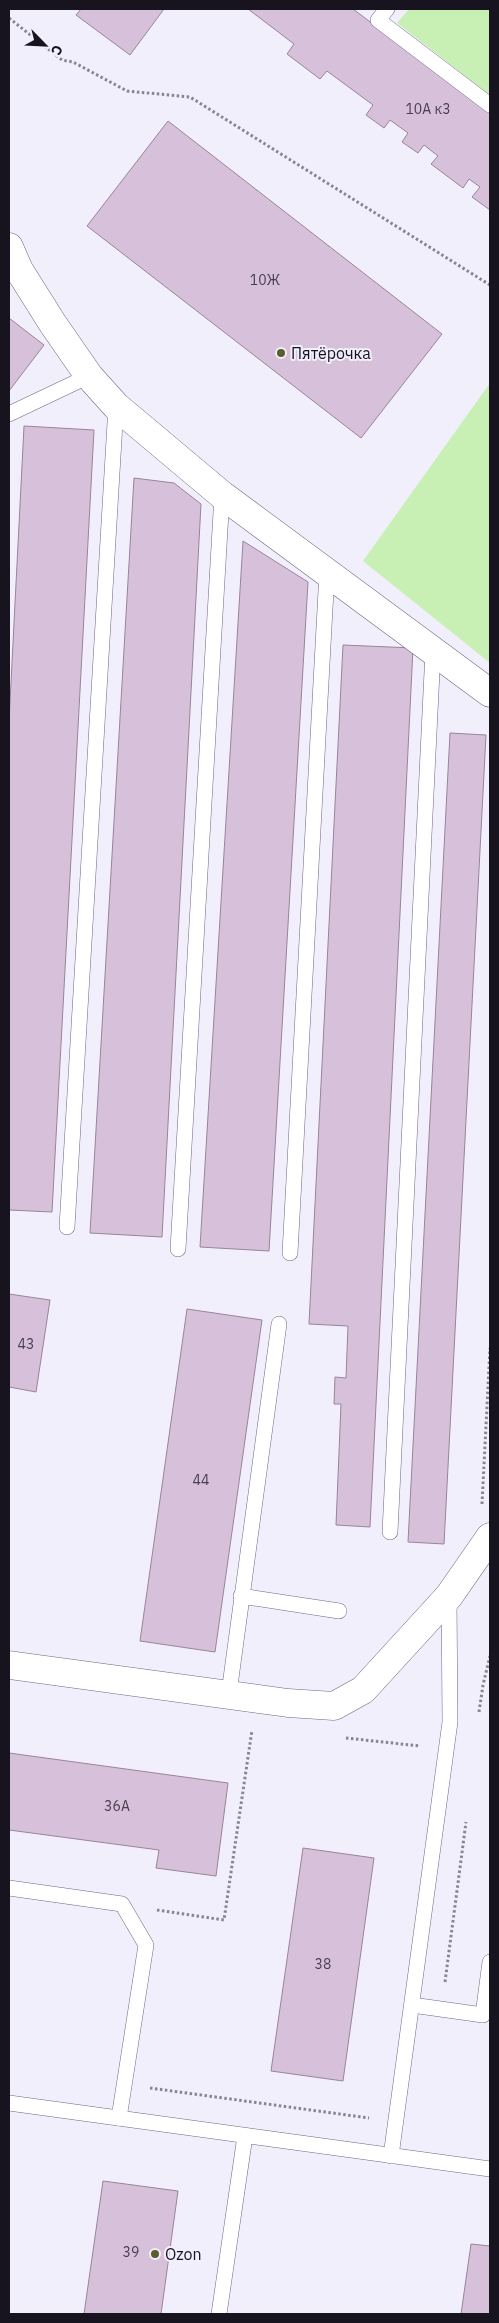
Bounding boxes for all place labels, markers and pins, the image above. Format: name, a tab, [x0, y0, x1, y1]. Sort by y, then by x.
place label: Пятёрочка	[291, 343, 371, 363]
marker: Пятёрочка	[275, 347, 287, 359]
place label: Ozon	[165, 2244, 202, 2264]
marker: Ozon	[149, 2248, 161, 2260]

